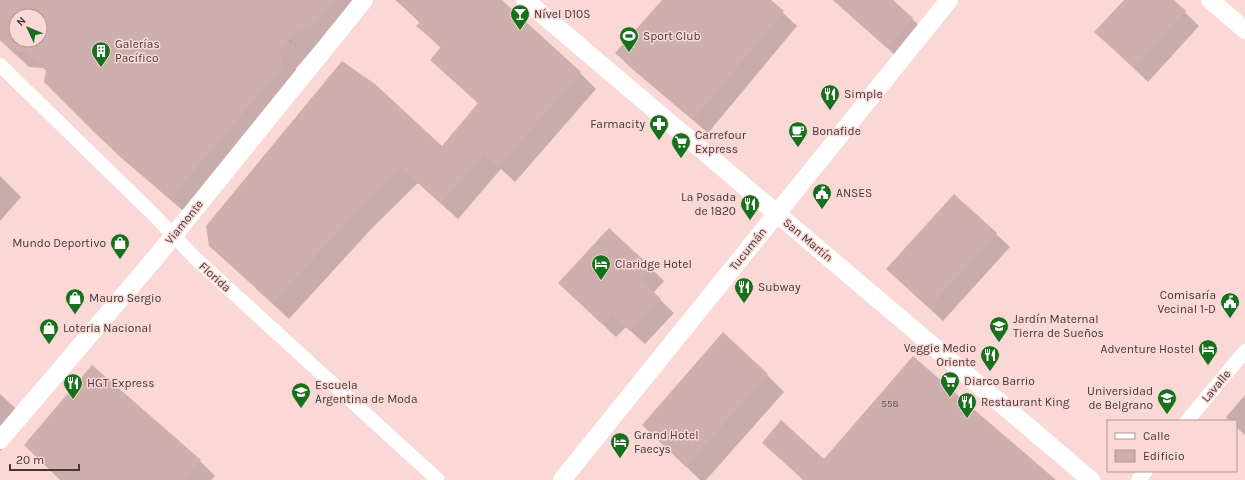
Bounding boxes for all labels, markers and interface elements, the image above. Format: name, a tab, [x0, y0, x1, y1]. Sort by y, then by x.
bar icon: Nível D10S	[509, 3, 531, 31]
place label: Nível D10S	[534, 7, 590, 21]
north arrow	[8, 8, 48, 48]
text: N	[14, 14, 29, 29]
sports icon: Sport Club	[618, 25, 640, 53]
place label: Sport Club	[643, 29, 701, 43]
place label: Galerías Pacífico	[115, 37, 160, 65]
building icon: Galerías Pacífico	[90, 40, 112, 68]
restaurant icon: Simple	[819, 83, 841, 111]
place label: Simple	[844, 87, 883, 101]
pharmacy icon: Farmacity	[648, 113, 670, 141]
place label: Farmacity	[590, 117, 645, 131]
cafe icon: Bonafide	[787, 120, 809, 148]
place label: Bonafide	[812, 124, 861, 138]
place label: Carrefour Express	[695, 128, 747, 156]
supermarket icon: Carrefour Express	[670, 131, 692, 159]
public building icon: ANSES	[811, 182, 833, 210]
place label: ANSES	[836, 186, 872, 200]
place label: La Posada de 1820	[681, 190, 736, 218]
restaurant icon: La Posada de 1820	[739, 193, 761, 221]
street label: Viamonte	[162, 197, 206, 247]
street label: San Martín	[780, 215, 836, 265]
street label: Tucumán	[727, 225, 769, 273]
shop icon: Mundo Deportivo	[109, 232, 131, 260]
place label: Mundo Deportivo	[12, 236, 106, 250]
hotel icon: Claridge Hotel	[590, 253, 612, 281]
place label: Claridge Hotel	[615, 257, 692, 271]
street label: Florida	[196, 259, 234, 295]
restaurant icon: Subway	[733, 276, 755, 304]
place label: Subway	[758, 280, 801, 294]
shop icon: Mauro Sergio	[64, 287, 86, 315]
place label: Comisaría Vecinal 1-D	[1158, 288, 1216, 316]
place label: Mauro Sergio	[89, 291, 161, 305]
public building icon: Comisaría Vecinal 1-D	[1219, 291, 1241, 319]
place label: Jardín Maternal Tierra de Sueños	[1013, 312, 1104, 340]
school or university icon: Jardín Maternal Tierra de Sueños	[988, 315, 1010, 343]
shop icon: Loteria Nacional	[38, 317, 60, 345]
place label: Loteria Nacional	[63, 321, 152, 335]
hotel icon: Adventure Hostel	[1197, 338, 1219, 366]
place label: Veggie Medio Oriente	[904, 341, 976, 369]
place label: Adventure Hostel	[1101, 342, 1194, 356]
restaurant icon: Veggie Medio Oriente	[979, 344, 1001, 372]
street label: Lavalle	[1199, 367, 1233, 405]
supermarket icon: Diarco Barrio	[939, 370, 961, 398]
restaurant icon: HGT Express	[62, 372, 84, 400]
place label: Diarco Barrio	[964, 374, 1035, 388]
place label: HGT Express	[87, 376, 155, 390]
place label: Escuela Argentina de Moda	[315, 378, 418, 406]
school or university icon: Escuela Argentina de Moda	[290, 381, 312, 409]
place label: Universidad de Belgrano	[1087, 384, 1153, 412]
school or university icon: Universidad de Belgrano	[1156, 387, 1178, 415]
restaurant icon: Restaurant King	[956, 391, 978, 419]
place label: Restaurant King	[981, 395, 1070, 409]
house number: 558	[881, 398, 899, 410]
legend	[1107, 420, 1237, 472]
place label: Grand Hotel Faecys	[634, 428, 699, 456]
text: Calle	[1143, 429, 1170, 443]
hotel icon: Grand Hotel Faecys	[609, 431, 631, 459]
scale bar	[10, 446, 79, 472]
text: Edificio	[1143, 449, 1184, 463]
text: 20 m	[16, 453, 44, 467]

